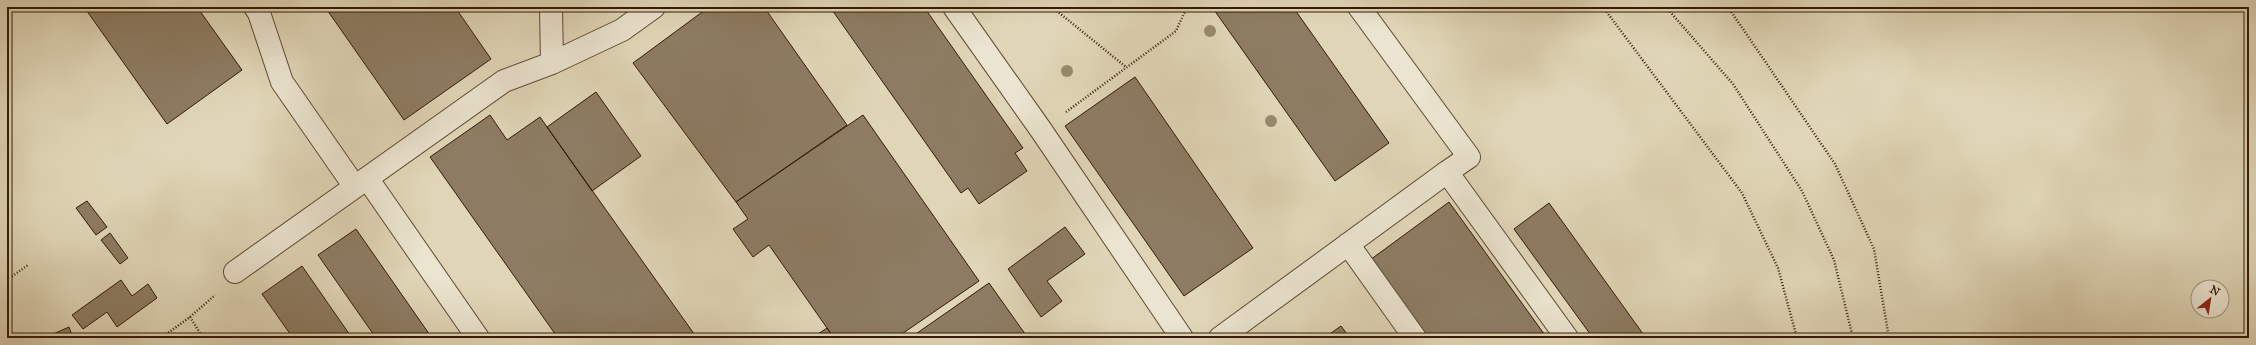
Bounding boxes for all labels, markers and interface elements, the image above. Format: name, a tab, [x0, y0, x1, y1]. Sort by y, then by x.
north arrow	[2190, 279, 2230, 319]
text: N	[2207, 283, 2223, 299]

